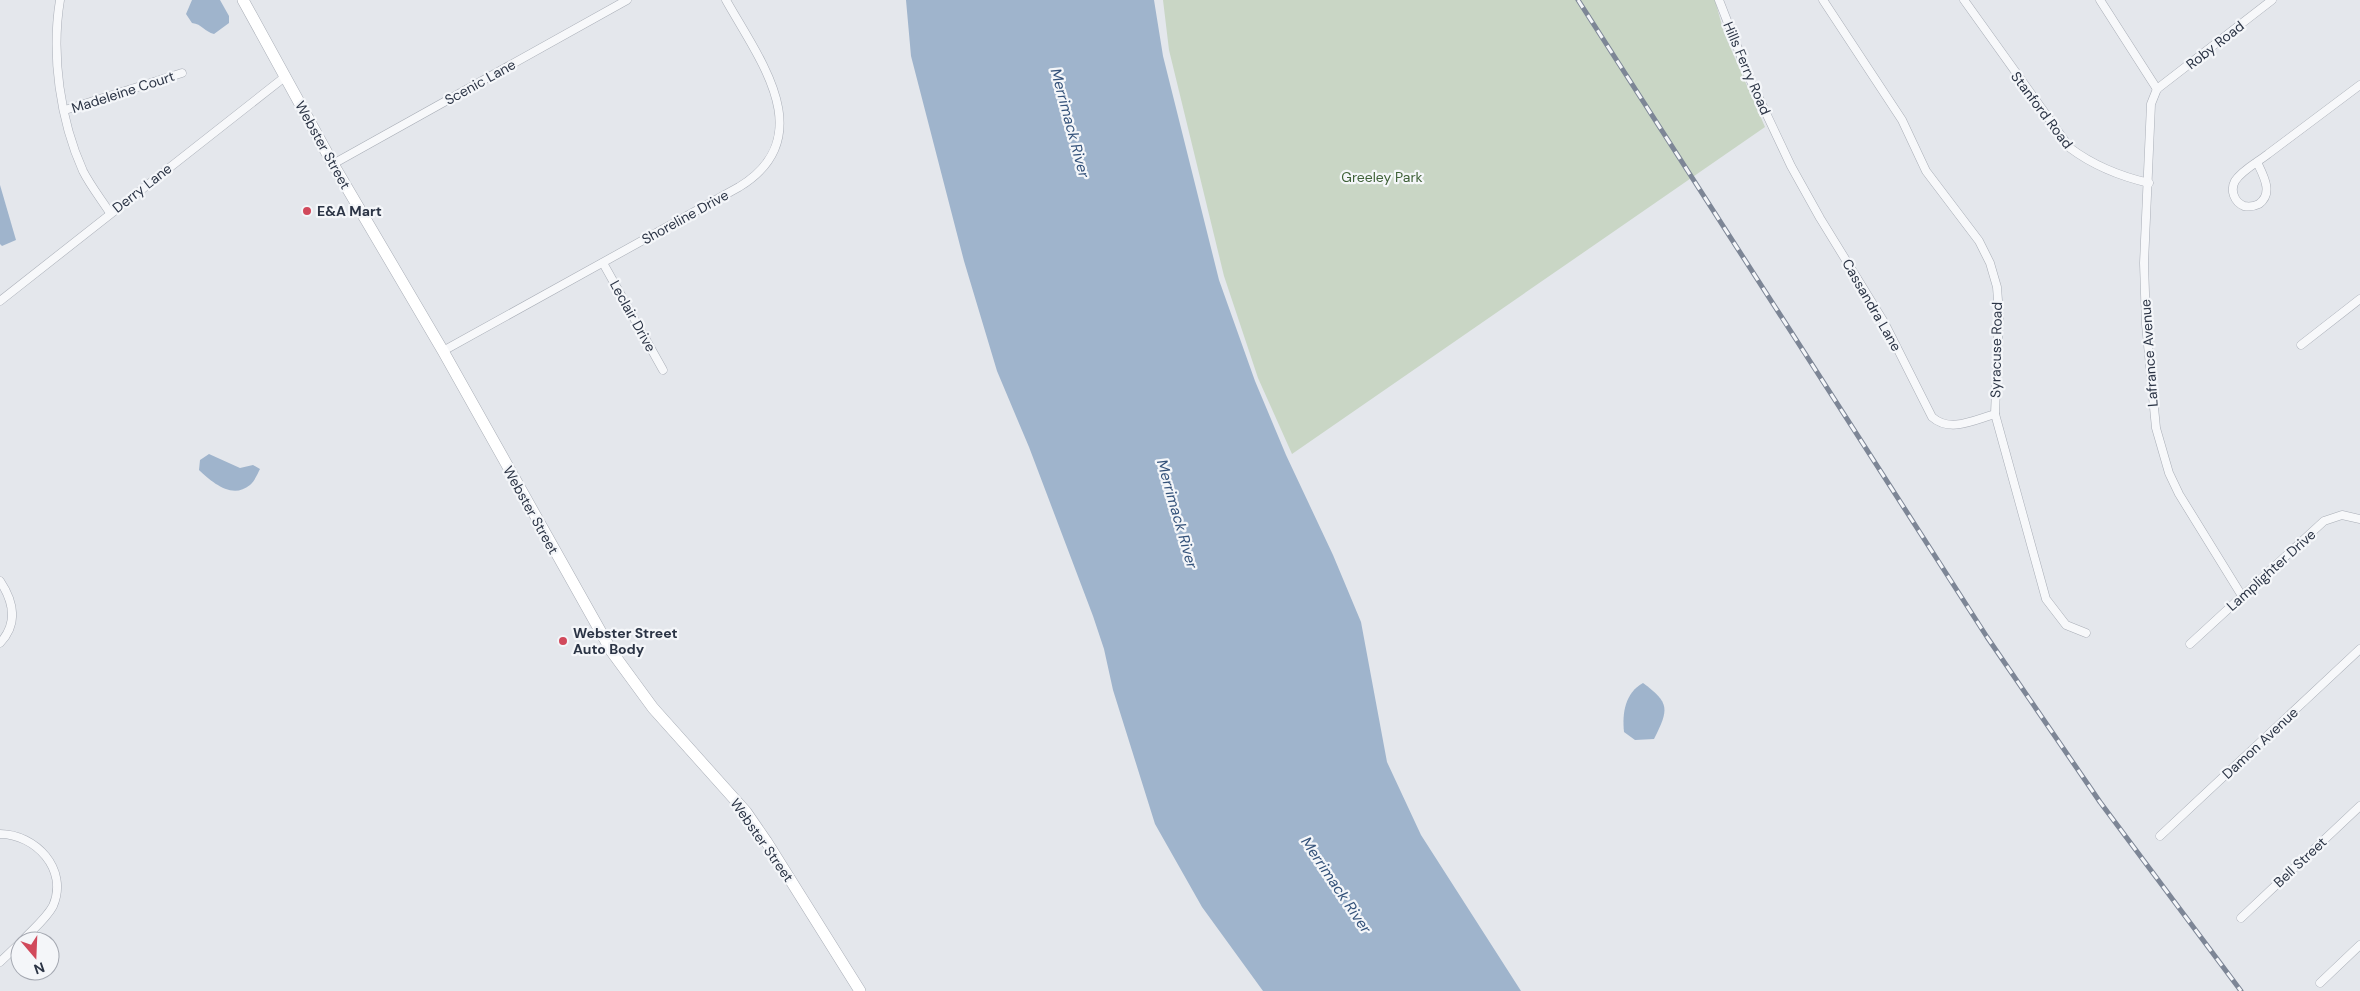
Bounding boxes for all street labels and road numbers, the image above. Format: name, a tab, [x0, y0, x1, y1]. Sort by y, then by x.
street label: Roby Road	[2182, 17, 2248, 73]
street label: Hills Ferry Road	[1719, 19, 1775, 117]
street label: Scenic Lane	[441, 55, 519, 109]
street label: Madeleine Court	[69, 67, 177, 117]
street label: Stanford Road	[2007, 68, 2077, 152]
street label: Webster Street	[291, 98, 355, 192]
street label: Derry Lane	[109, 159, 175, 217]
street label: Shoreline Drive	[638, 186, 732, 248]
street label: Cassandra Lane	[1838, 256, 1906, 354]
street label: Leclair Drive	[606, 277, 660, 355]
street label: Lafrance Avenue	[2136, 299, 2162, 407]
street label: Syracuse Road	[1986, 302, 2006, 398]
street label: Webster Street	[499, 463, 563, 557]
street label: Lamplighter Drive	[2223, 525, 2319, 615]
street label: Damon Avenue	[2218, 703, 2302, 783]
street label: Webster Street	[726, 795, 798, 885]
street label: Bell Street	[2270, 833, 2330, 891]

